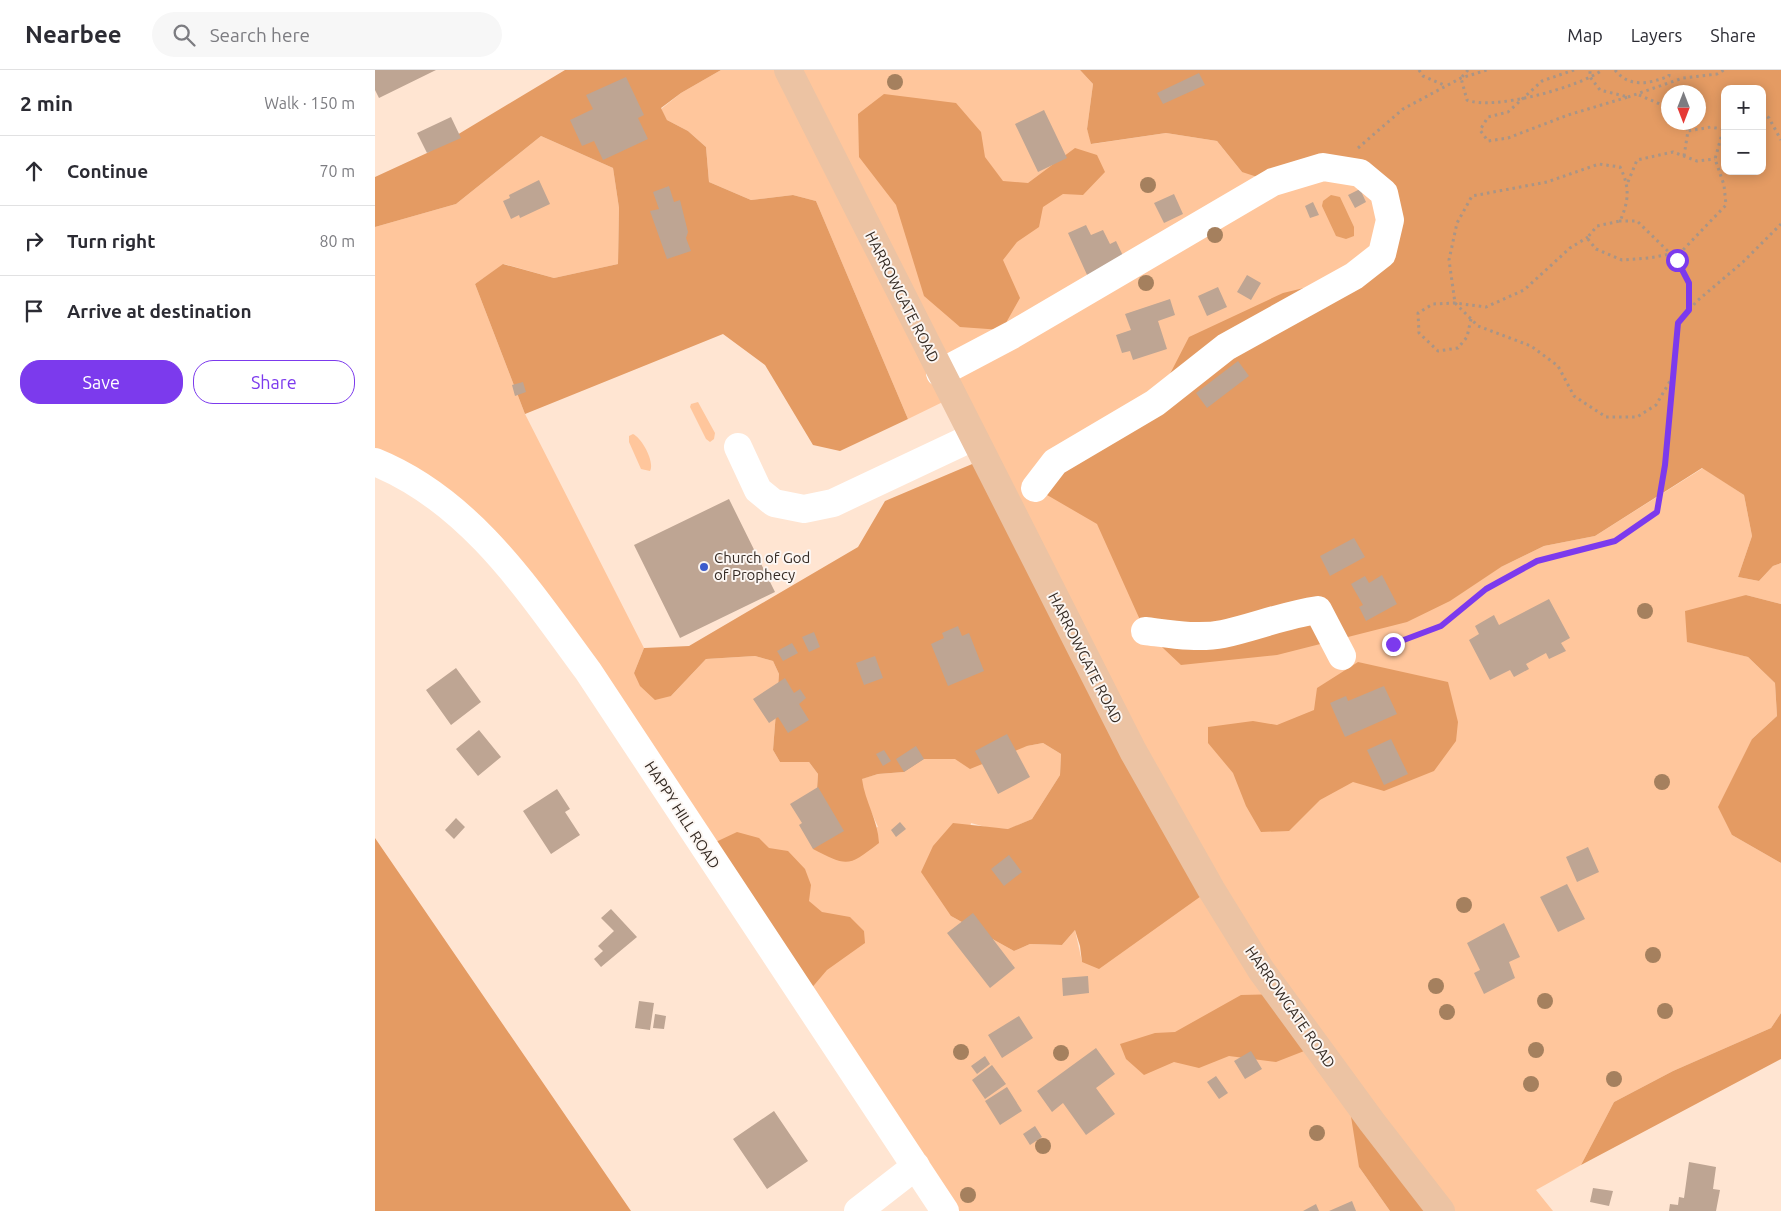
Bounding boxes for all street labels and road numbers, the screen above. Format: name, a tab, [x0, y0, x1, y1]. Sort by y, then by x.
street label: HARROWGATE ROAD	[862, 228, 943, 365]
street label: HARROWGATE ROAD	[1045, 589, 1126, 726]
street label: HAPPY HILL ROAD	[641, 758, 723, 872]
street label: HARROWGATE ROAD	[1242, 943, 1339, 1071]

